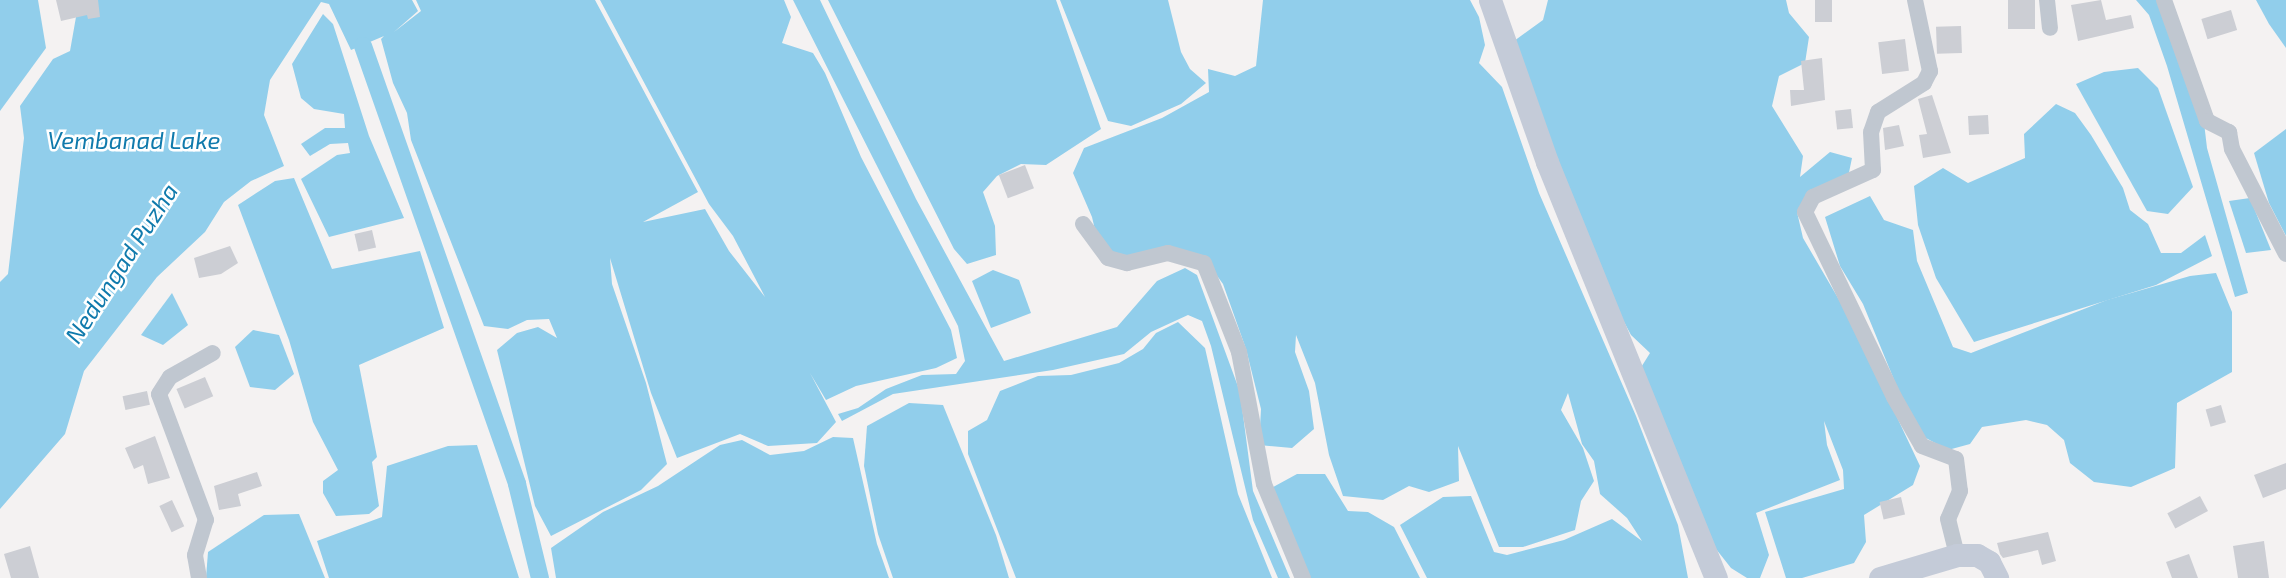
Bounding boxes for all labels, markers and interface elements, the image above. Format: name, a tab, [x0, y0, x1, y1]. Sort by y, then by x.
water label: Vembanad Lake	[48, 126, 220, 154]
water label: Nedungad Puzha	[59, 178, 183, 348]

